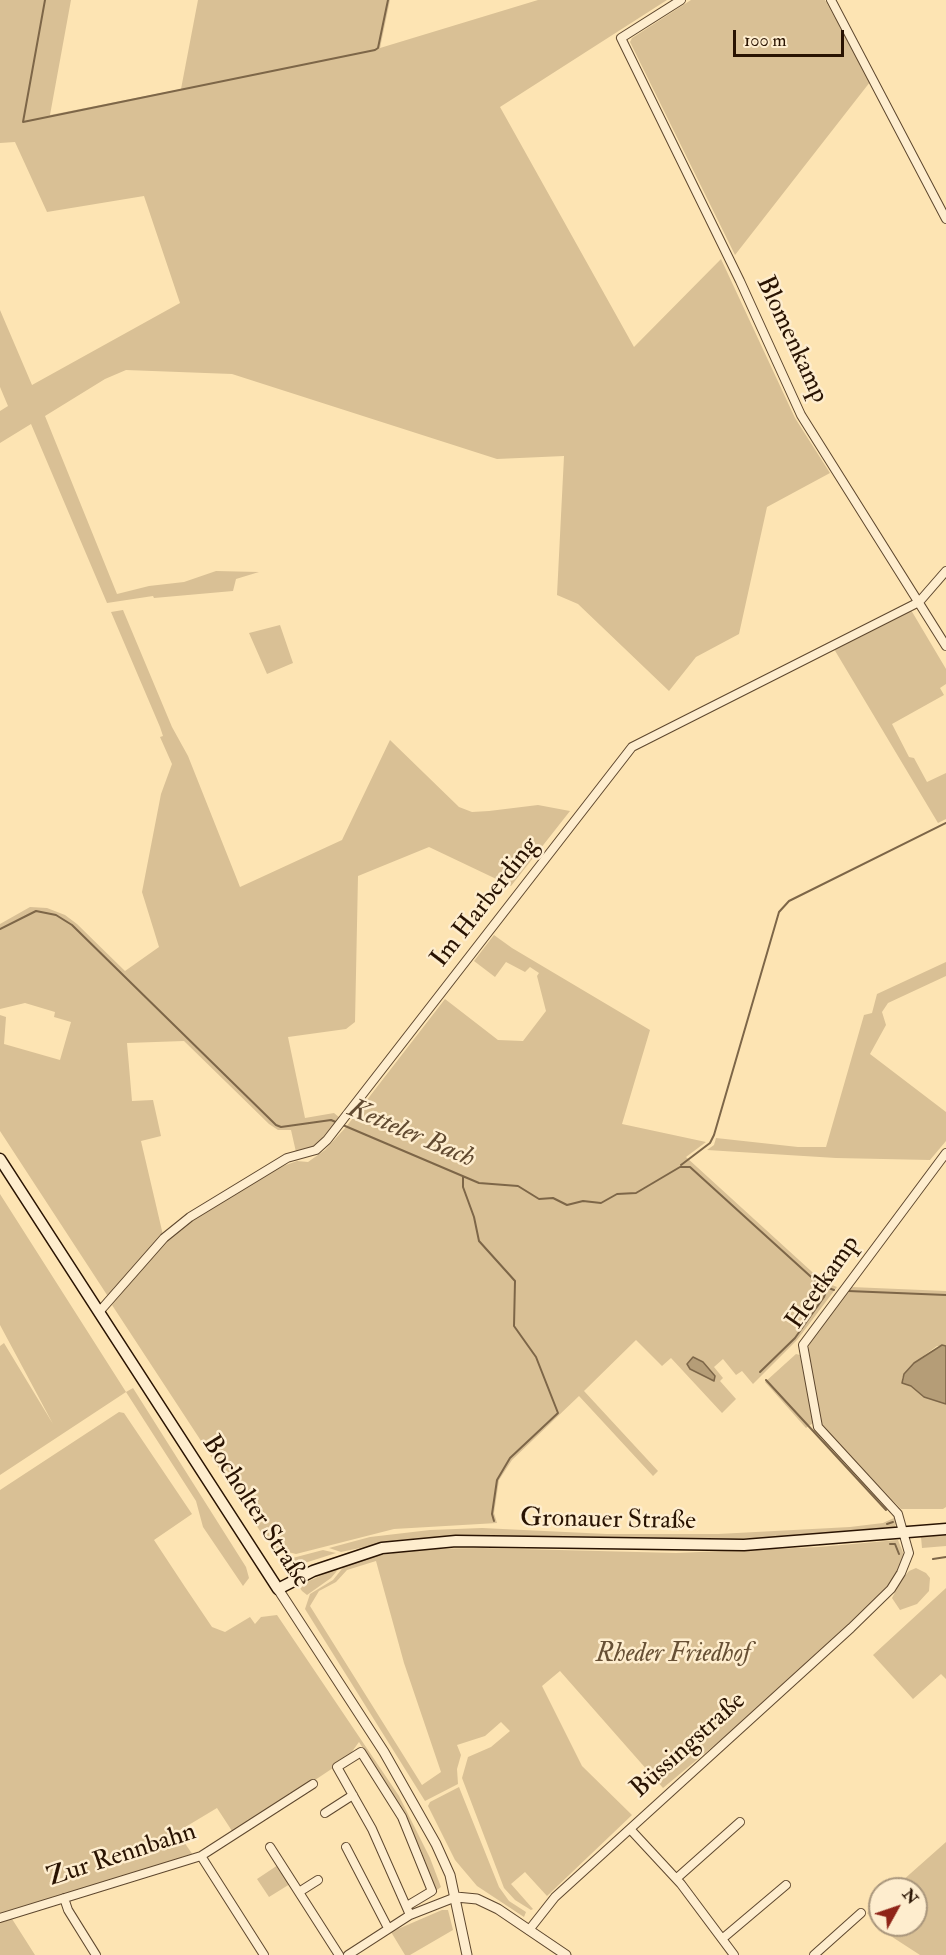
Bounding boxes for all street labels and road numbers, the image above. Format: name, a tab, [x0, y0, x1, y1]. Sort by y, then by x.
street label: Blomenkamp	[748, 272, 834, 408]
street label: Im Harberding	[425, 832, 547, 974]
street label: Heetkamp	[780, 1230, 868, 1336]
street label: Bocholter Straße	[194, 1430, 316, 1594]
street label: Gronauer Straße	[520, 1504, 696, 1538]
street label: Büssingstraße	[625, 1686, 753, 1806]
street label: Zur Rennbahn	[44, 1817, 200, 1895]

